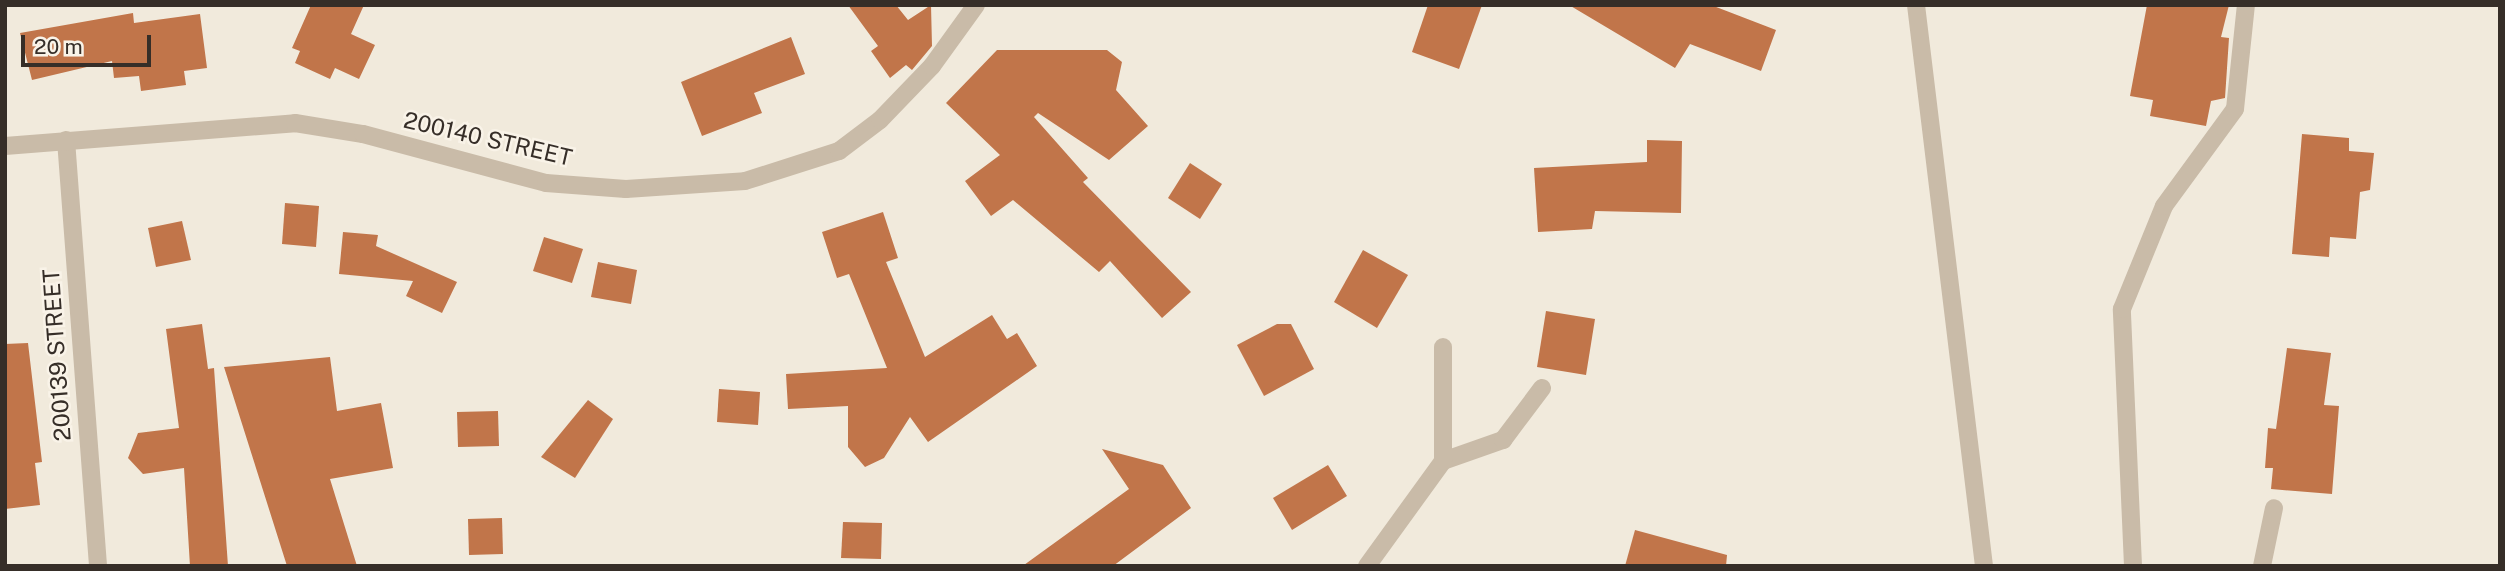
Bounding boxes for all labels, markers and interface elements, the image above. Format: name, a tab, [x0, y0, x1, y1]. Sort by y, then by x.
scale bar	[24, 21, 154, 65]
text: 20 m	[34, 34, 83, 59]
street label: 200140 STREET	[401, 106, 575, 172]
street label: 200139 STREET	[37, 268, 77, 442]

